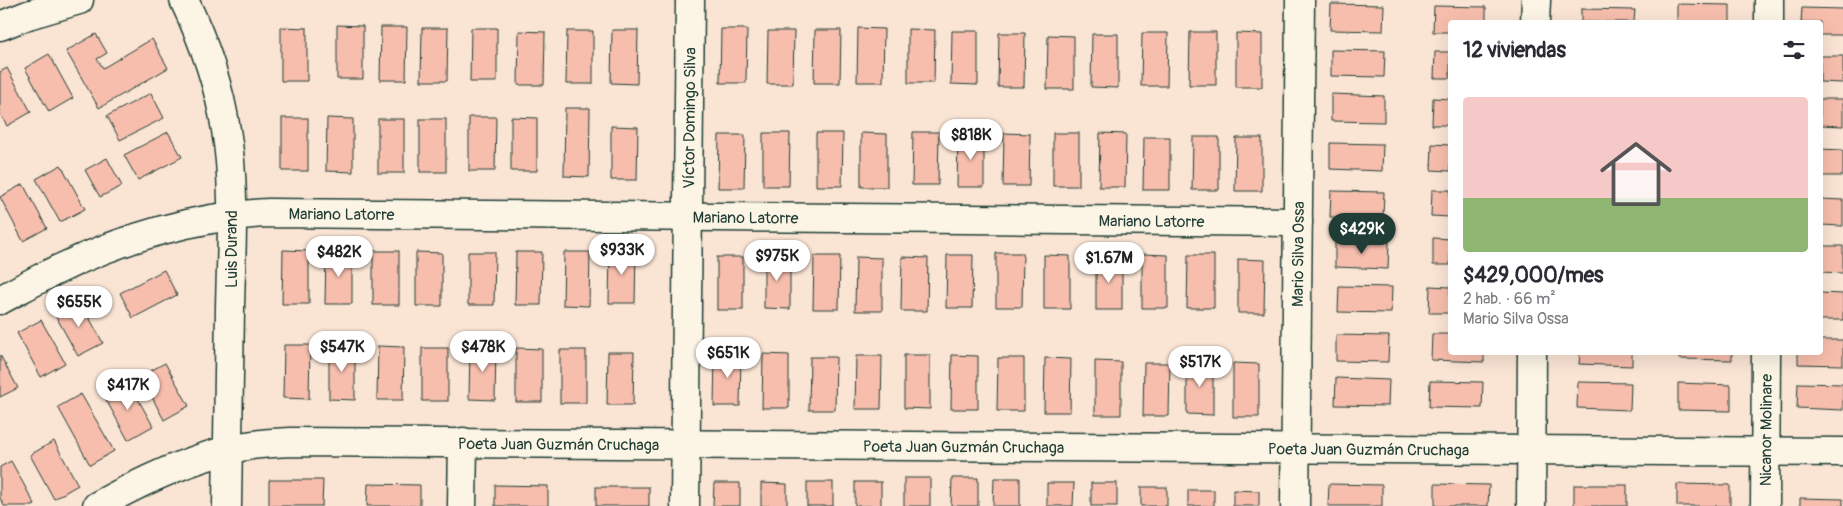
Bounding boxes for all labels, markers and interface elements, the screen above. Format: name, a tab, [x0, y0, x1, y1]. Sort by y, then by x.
icon: filters	[1780, 36, 1808, 64]
text: 12 viviendas	[1463, 37, 1566, 64]
street label: Víctor Domingo Silva	[679, 47, 701, 189]
pin: $818K	[936, 119, 1006, 161]
text: $818K	[951, 125, 991, 145]
icon: home	[1591, 129, 1681, 219]
street label: Mario Silva Ossa	[1288, 201, 1309, 307]
street label: Mariano Latorre	[288, 204, 395, 225]
street label: Mariano Latorre	[692, 208, 799, 229]
street label: Luis Durand	[222, 210, 242, 288]
street label: Mariano Latorre	[1098, 211, 1205, 232]
pin: $429K	[1327, 212, 1397, 255]
text: $429K	[1340, 219, 1384, 239]
pin: $933K	[587, 234, 657, 276]
pin: $482K	[304, 236, 374, 278]
text: $933K	[600, 240, 644, 260]
pin: $975K	[742, 240, 812, 282]
text: $482K	[317, 242, 361, 262]
pin: $1.67M	[1068, 242, 1150, 284]
text: $975K	[755, 246, 799, 266]
text: $1.67M	[1085, 248, 1133, 268]
text: $429,000/mes	[1463, 262, 1603, 289]
pin: $655K	[44, 286, 114, 328]
text: 2 hab. · 66 m²	[1463, 289, 1556, 309]
text: $655K	[57, 292, 101, 312]
text: Mario Silva Ossa	[1463, 309, 1569, 329]
pin: $547K	[307, 330, 377, 373]
pin: $478K	[448, 330, 518, 373]
pin: $651K	[693, 336, 763, 379]
text: $547K	[320, 337, 364, 357]
text: $478K	[461, 337, 505, 357]
text: $651K	[707, 343, 749, 363]
pin: $517K	[1165, 346, 1235, 388]
text: $517K	[1179, 352, 1221, 372]
pin: $417K	[93, 368, 163, 411]
street label: Nicanor Molinare	[1756, 374, 1777, 486]
text: $417K	[107, 375, 149, 395]
street label: Poeta Juan Guzmán Cruchaga	[458, 434, 659, 455]
street label: Poeta Juan Guzmán Cruchaga	[863, 437, 1064, 458]
street label: Poeta Juan Guzmán Cruchaga	[1268, 439, 1469, 461]

